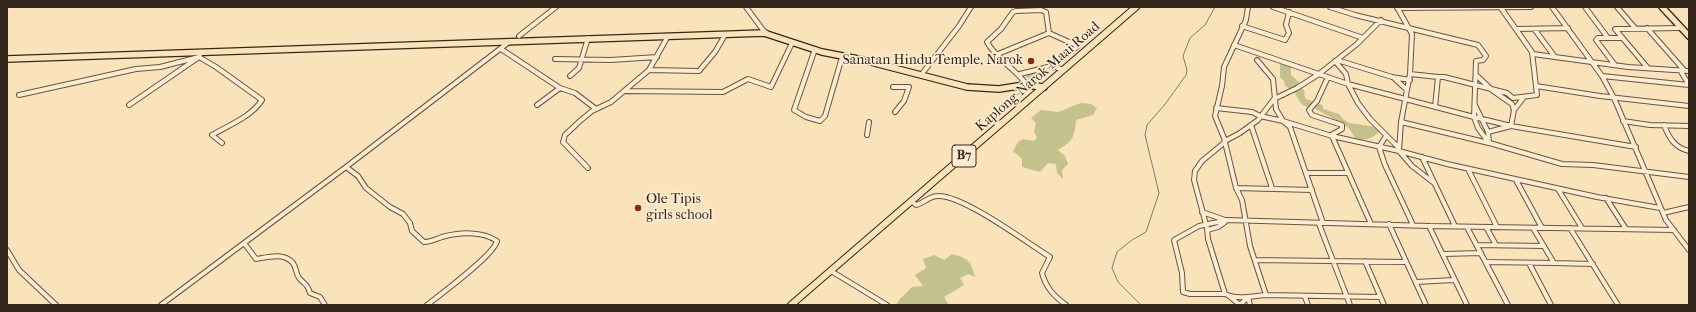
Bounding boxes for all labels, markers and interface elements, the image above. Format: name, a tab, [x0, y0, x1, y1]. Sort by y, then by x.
street label: Kaplong-Narok-Maai Road	[973, 19, 1103, 135]
place label: Sanatan Hindu Temple, Narok	[843, 53, 1023, 69]
marker: Sanatan Hindu Temple, Narok	[1026, 56, 1036, 66]
road number: B7	[952, 145, 976, 167]
place label: Ole Tipis girls school	[646, 192, 713, 224]
marker: Ole Tipis girls school	[633, 203, 643, 213]

